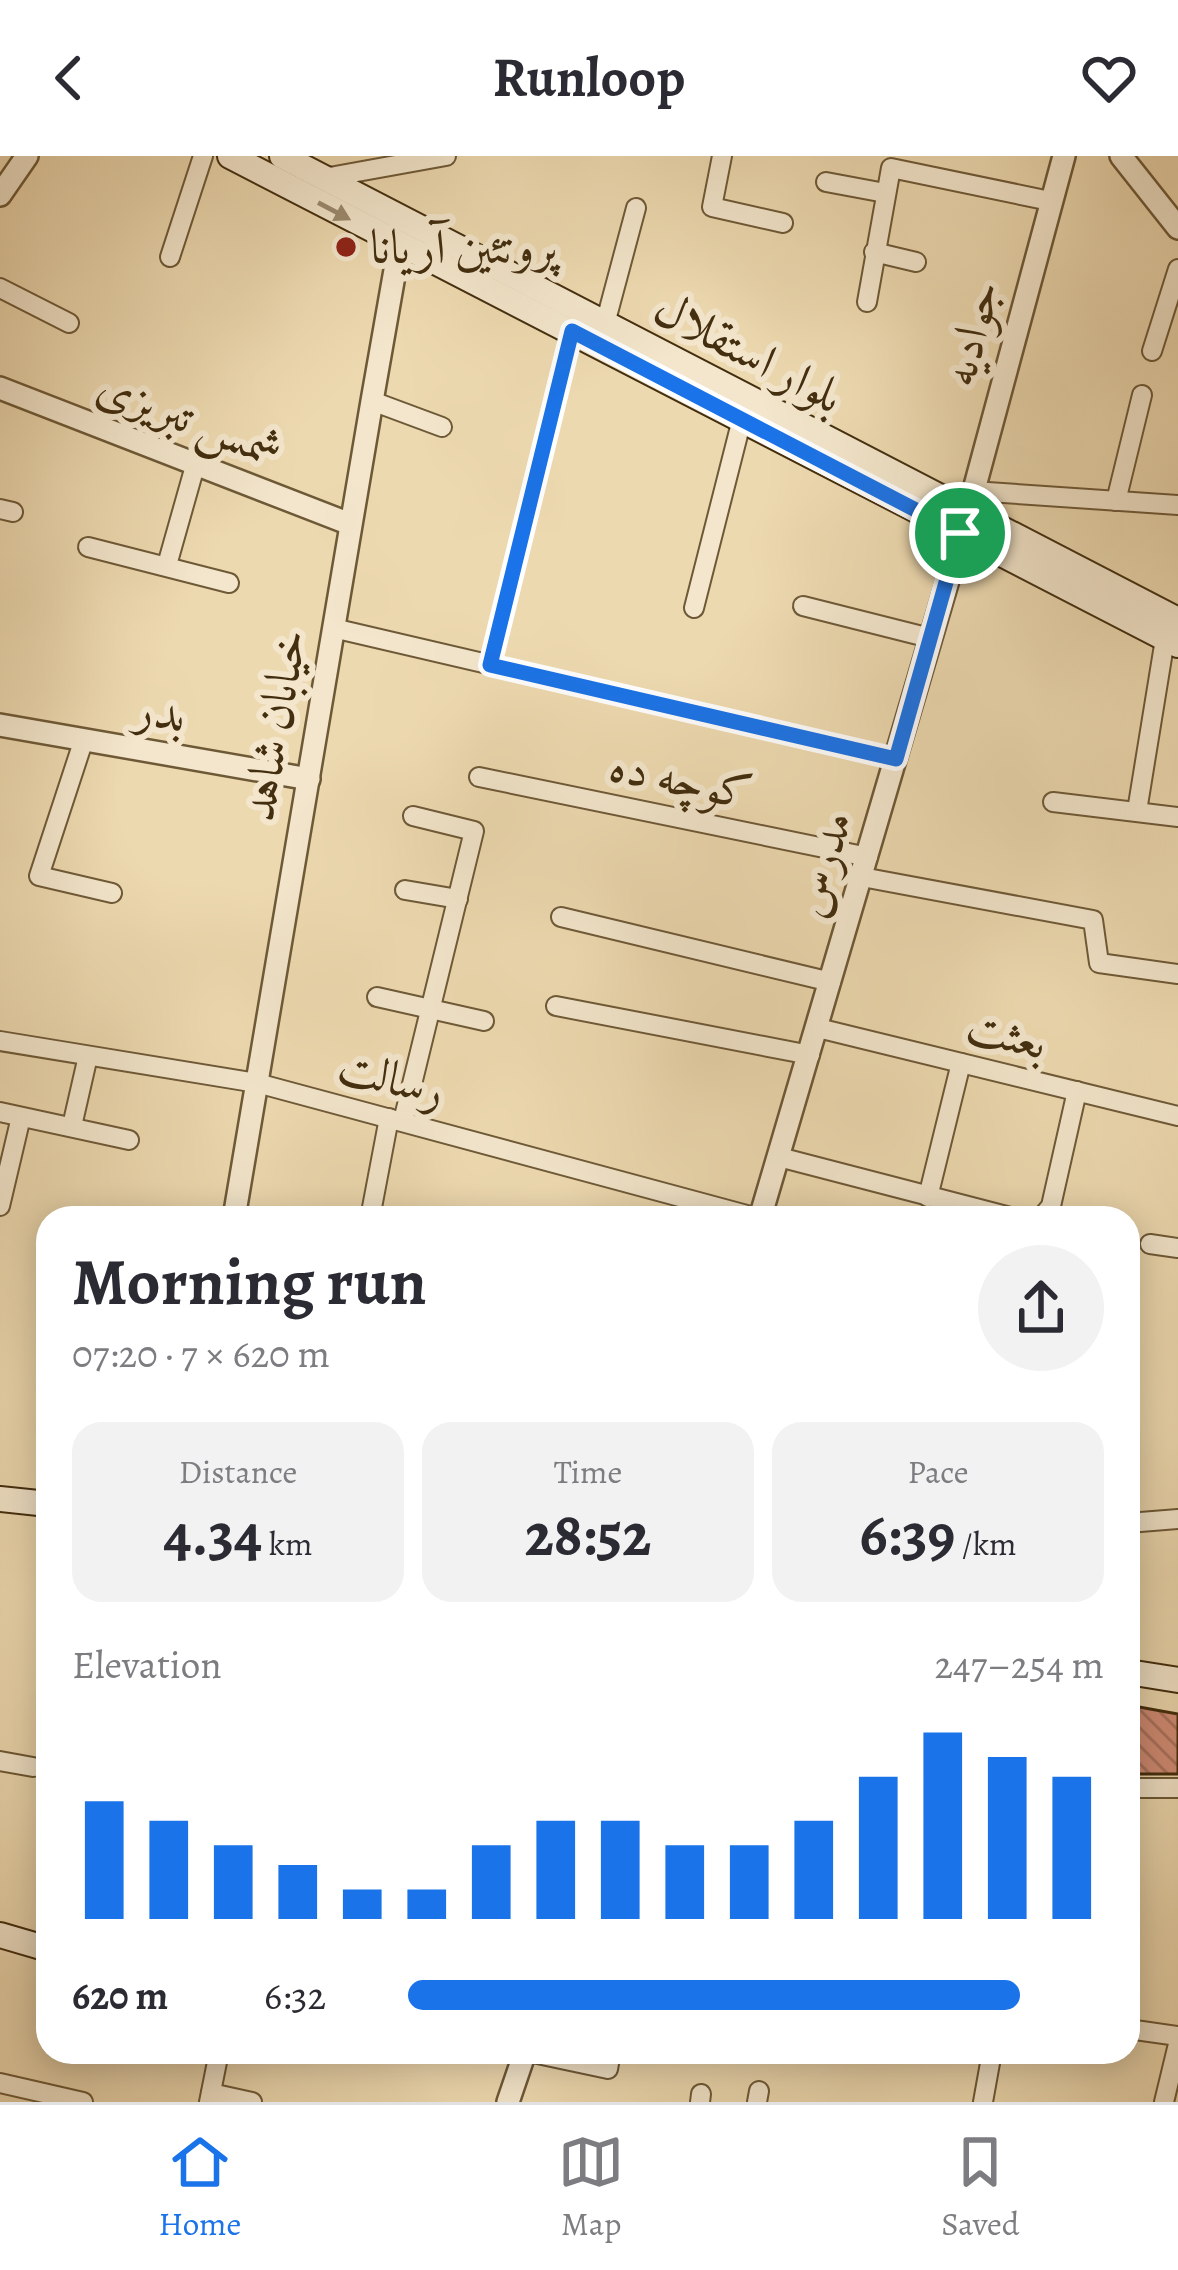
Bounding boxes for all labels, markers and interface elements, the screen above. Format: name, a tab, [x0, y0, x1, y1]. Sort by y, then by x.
text: Runloop	[493, 41, 685, 115]
icon: back	[36, 45, 102, 111]
icon: heart	[1076, 45, 1142, 111]
one-way arrow	[316, 200, 351, 220]
place label: پروتئین آریانا	[370, 214, 562, 280]
marker: پروتئین آریانا	[333, 234, 359, 260]
street label: جوادیه	[925, 273, 1017, 393]
street label: بلوار استقلال	[643, 275, 855, 429]
street label: شمس تبریزی	[88, 352, 292, 484]
pin	[909, 482, 1011, 584]
icon: arrive	[927, 500, 993, 566]
street label: خیابان شاهد	[225, 624, 323, 826]
street label: بدر	[127, 675, 191, 749]
street label: کوچه ده	[604, 732, 758, 826]
street label: مدرس	[775, 803, 869, 925]
street label: بعثت	[960, 992, 1054, 1076]
street label: رسالت	[331, 1032, 453, 1124]
text: Morning run	[72, 1237, 427, 1327]
button: share	[978, 1245, 1104, 1371]
text: 07:20 · 7 × 620 m	[72, 1327, 330, 1380]
text: Distance	[179, 1449, 297, 1494]
text: Time	[554, 1449, 622, 1494]
text: Pace	[907, 1449, 969, 1494]
text: 4.34	[163, 1494, 262, 1576]
text: 28:52	[525, 1494, 651, 1576]
text: 6:39	[859, 1494, 955, 1576]
text: km	[262, 1521, 313, 1566]
text: /km	[955, 1521, 1017, 1566]
text: Elevation	[72, 1638, 222, 1691]
text: 247–254 m	[935, 1638, 1104, 1691]
text: 620 m	[72, 1969, 168, 2022]
text: 6:32	[264, 1969, 326, 2022]
tab: Home	[158, 2129, 241, 2246]
tab: Map	[558, 2129, 624, 2246]
tab: Saved	[941, 2129, 1020, 2246]

